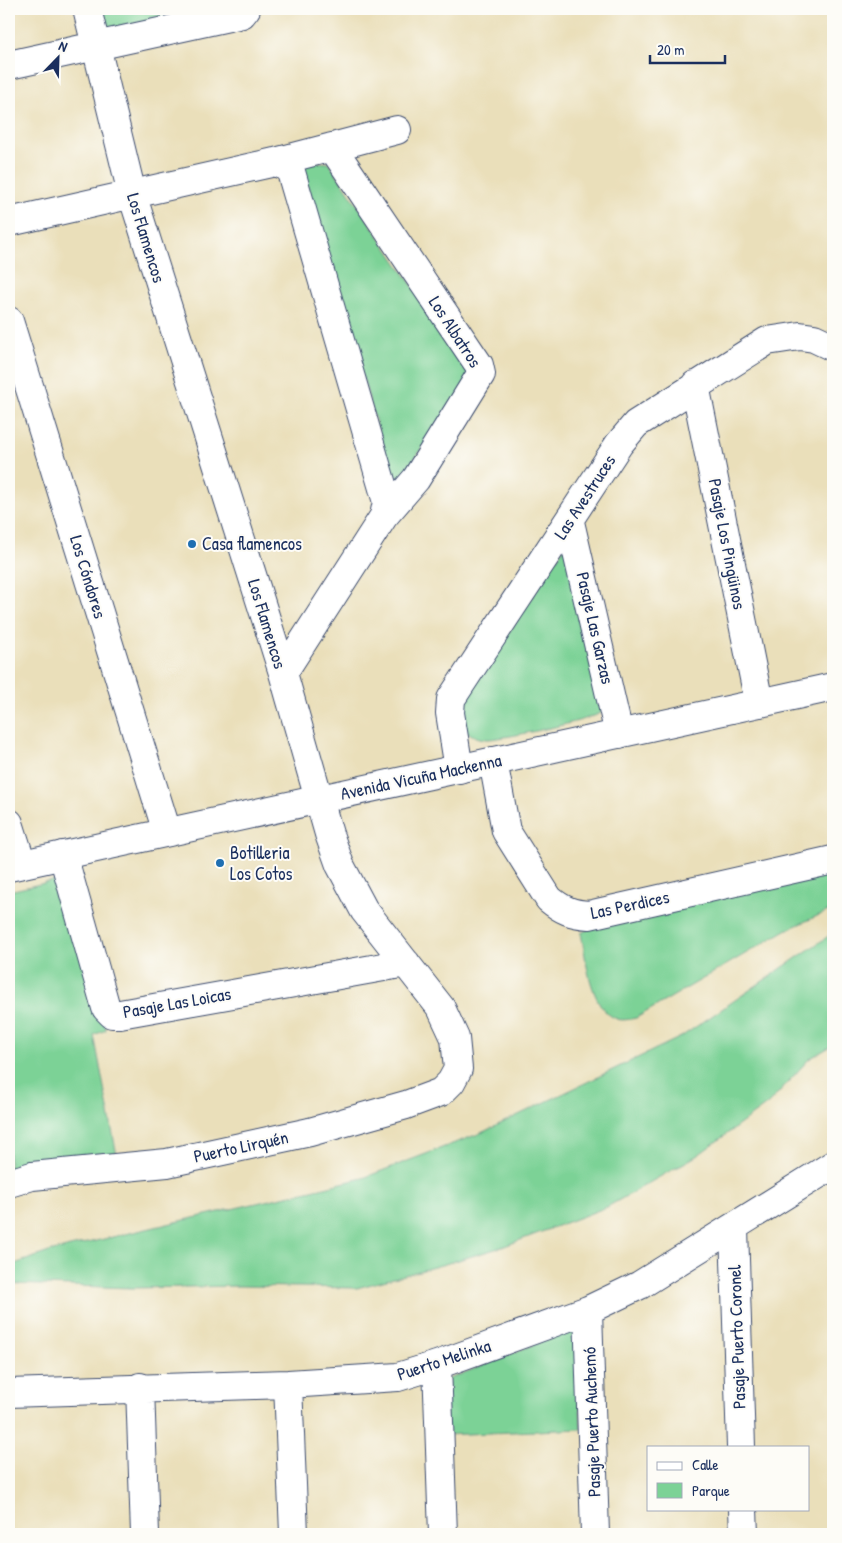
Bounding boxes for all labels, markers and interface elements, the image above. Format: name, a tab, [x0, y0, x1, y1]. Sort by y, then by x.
north arrow	[32, 32, 82, 82]
scale bar	[650, 32, 724, 64]
text: N	[56, 35, 71, 56]
text: 20 m	[657, 39, 684, 60]
street label: Los Flamencos	[121, 190, 172, 286]
street label: Los Albatros	[423, 291, 488, 372]
street label: Las Avestruces	[548, 449, 621, 544]
street label: Pasaje Los Pingüinos	[703, 476, 752, 611]
place label: Casa flamencos	[202, 531, 302, 556]
street label: Los Cóndores	[64, 532, 113, 621]
marker: Casa flamencos	[186, 538, 198, 550]
street label: Pasaje Las Garzas	[570, 569, 621, 686]
street label: Los Flamencos	[242, 576, 293, 672]
street label: Avenida Vicuña Mackenna	[338, 747, 504, 806]
place label: Botilleria Los Cotos	[230, 840, 293, 886]
marker: Botilleria Los Cotos	[214, 857, 226, 869]
street label: Las Perdices	[588, 884, 672, 925]
street label: Pasaje Las Loicas	[121, 981, 233, 1024]
street label: Puerto Lirquén	[191, 1124, 290, 1169]
street label: Pasaje Puerto Coronel	[721, 1264, 752, 1409]
street label: Puerto Melinka	[394, 1333, 494, 1386]
street label: Pasaje Puerto Auchemó	[576, 1347, 607, 1497]
legend	[647, 1446, 810, 1510]
text: Calle	[692, 1454, 719, 1475]
text: Parque	[692, 1480, 730, 1501]

